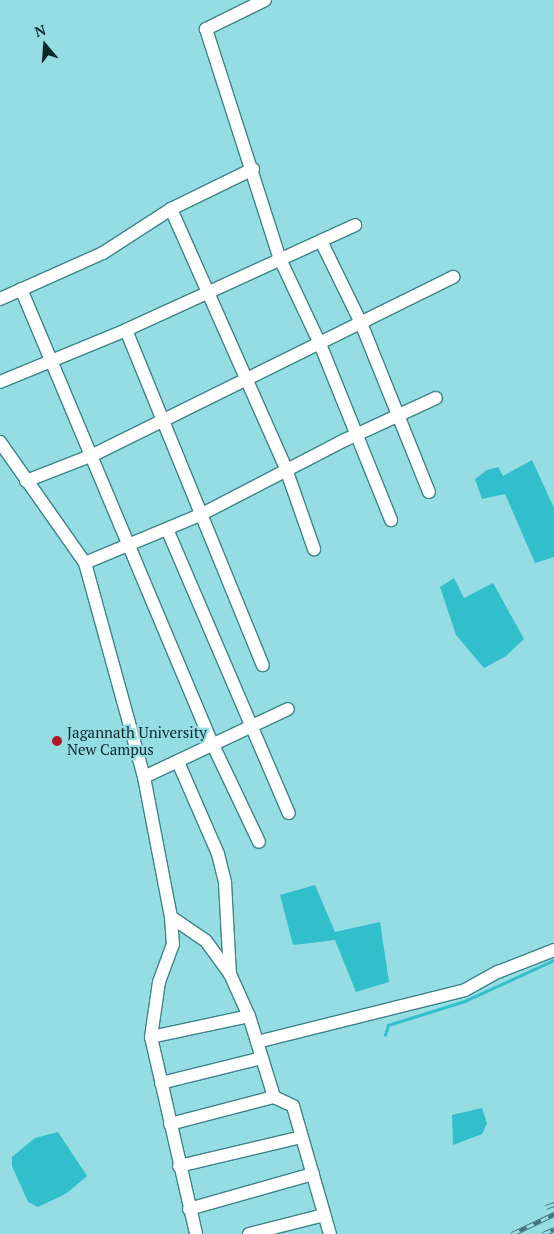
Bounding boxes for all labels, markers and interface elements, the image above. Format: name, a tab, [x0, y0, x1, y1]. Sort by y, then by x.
north arrow	[20, 20, 70, 70]
text: N	[32, 20, 48, 41]
place label: Jagannath University New Campus	[67, 723, 207, 758]
marker: Jagannath University New Campus	[51, 735, 63, 747]

